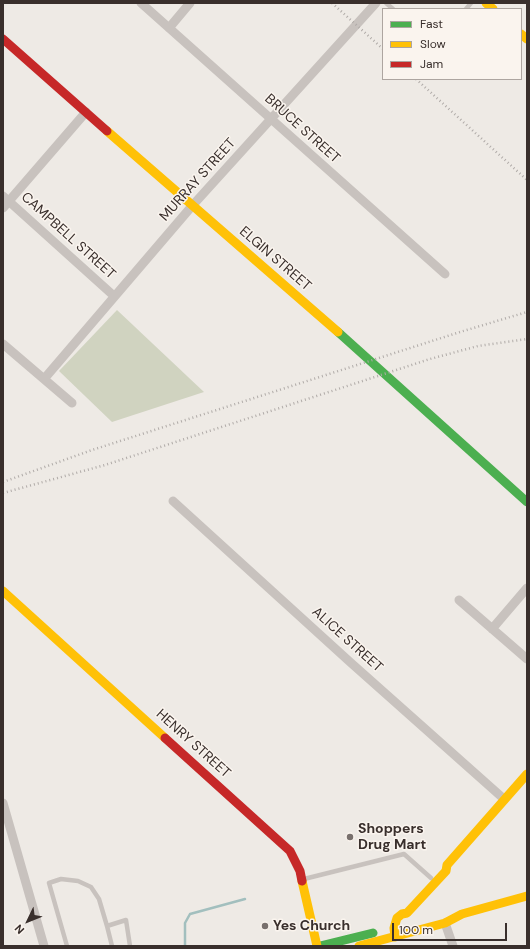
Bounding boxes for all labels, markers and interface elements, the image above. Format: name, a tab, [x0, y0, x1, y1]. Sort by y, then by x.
legend	[382, 8, 522, 80]
text: Fast	[420, 16, 443, 32]
text: Slow	[420, 36, 446, 52]
text: Jam	[420, 56, 443, 72]
street label: BRUCE STREET	[261, 91, 343, 167]
street label: MURRAY STREET	[156, 135, 240, 225]
street label: CAMPBELL STREET	[17, 189, 119, 283]
street label: ELGIN STREET	[236, 223, 314, 295]
street label: ALICE STREET	[308, 604, 386, 676]
street label: HENRY STREET	[152, 706, 234, 782]
place label: Shoppers Drug Mart	[358, 821, 426, 854]
marker: Shoppers Drug Mart	[345, 832, 355, 842]
north arrow	[8, 901, 48, 941]
scale bar	[394, 915, 509, 941]
place label: Yes Church	[273, 918, 350, 934]
text: N	[11, 921, 27, 937]
marker: Yes Church	[260, 921, 270, 931]
text: 100 m	[399, 922, 433, 938]

